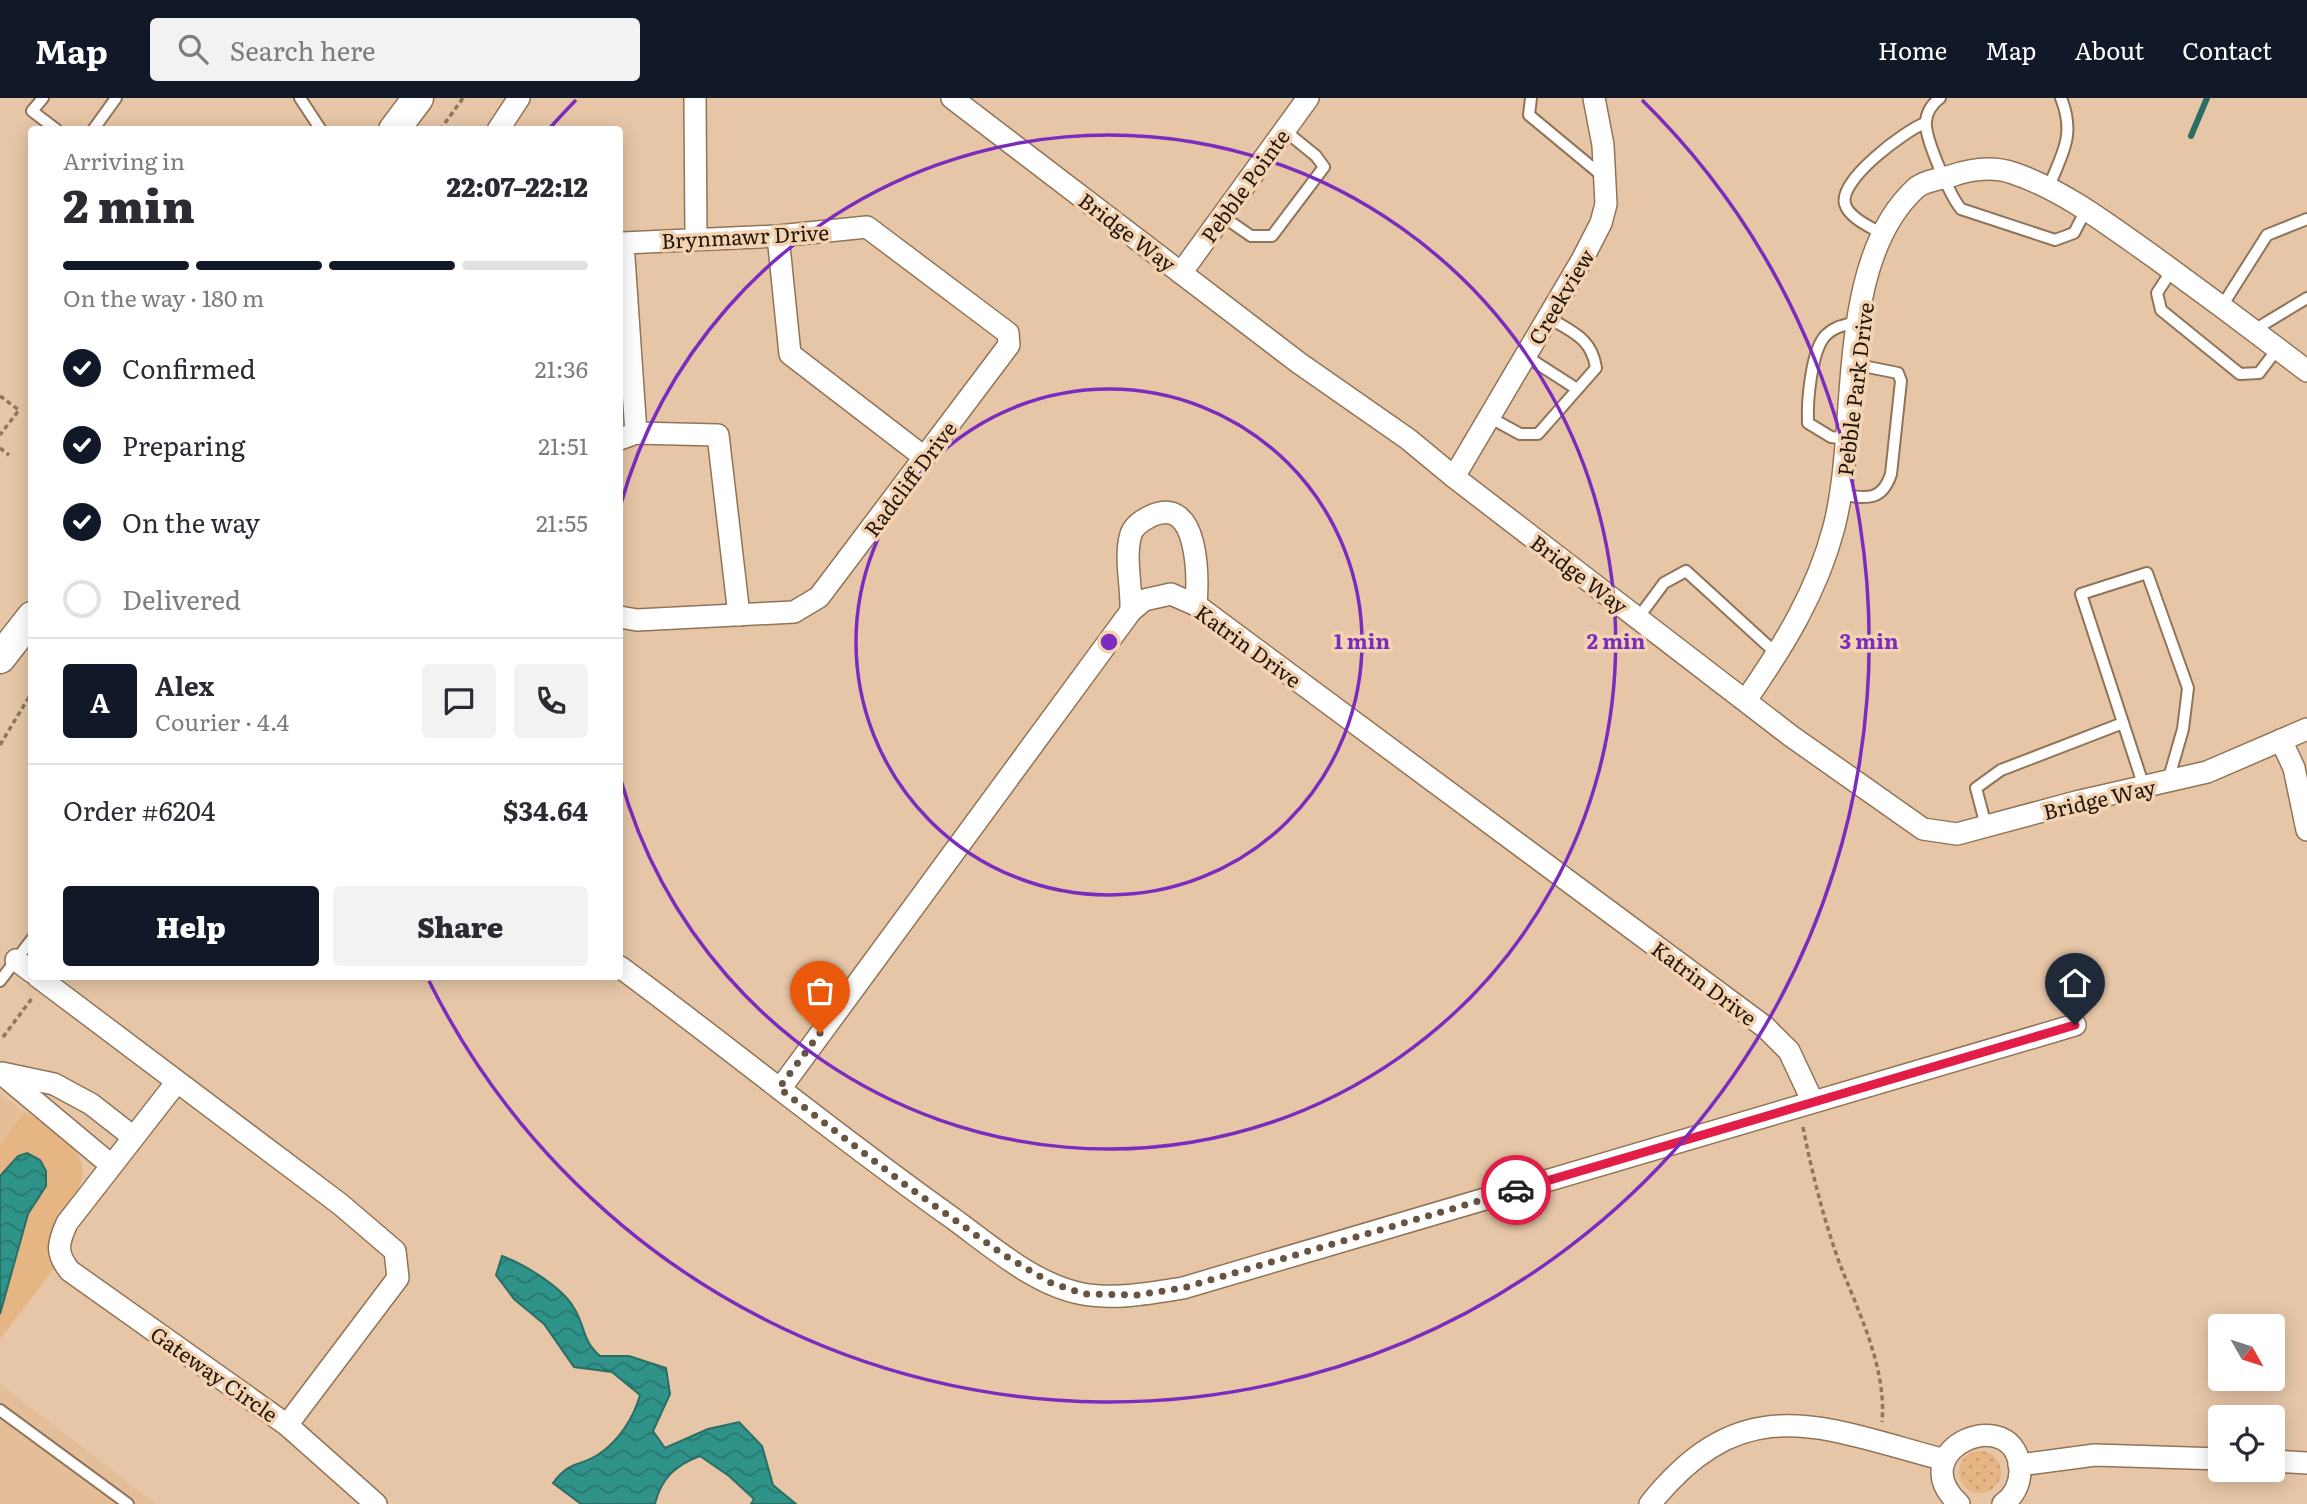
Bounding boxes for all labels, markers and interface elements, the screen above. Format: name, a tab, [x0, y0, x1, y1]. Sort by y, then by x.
search box	[150, 18, 640, 81]
text: Map	[35, 25, 108, 74]
icon: search	[174, 30, 212, 68]
text: Search here	[230, 30, 376, 69]
text: Home	[1878, 32, 1947, 67]
text: Map	[1985, 32, 2036, 67]
text: About	[2074, 32, 2144, 67]
text: Contact	[2182, 32, 2272, 67]
street label: Pebble Pointe	[1192, 122, 1296, 248]
text: Arriving in	[63, 143, 185, 177]
text: 22:07–22:12	[447, 166, 588, 205]
text: 2 min	[63, 169, 195, 237]
street label: Bridge Way	[1073, 184, 1184, 278]
street label: Brynmawr Drive	[660, 215, 830, 255]
street label: Creekview	[1519, 242, 1601, 350]
text: On the way · 180 m	[63, 280, 264, 314]
street label: Pebble Park Drive	[1828, 300, 1880, 478]
text: Confirmed	[122, 348, 256, 387]
icon: check	[63, 349, 101, 387]
text: 21:36	[535, 351, 588, 385]
street label: Radcliff Drive	[855, 414, 963, 542]
text: Preparing	[122, 425, 245, 464]
icon: check	[63, 426, 101, 464]
text: 21:51	[538, 428, 588, 462]
text: On the way	[122, 502, 260, 541]
icon: check	[63, 503, 101, 541]
text: 21:55	[536, 505, 588, 539]
street label: Bridge Way	[1525, 526, 1636, 620]
text: Delivered	[122, 579, 241, 618]
street label: Katrin Drive	[1190, 596, 1309, 694]
text: 1 min	[1334, 624, 1390, 655]
text: 2 min	[1587, 624, 1646, 655]
text: 3 min	[1839, 624, 1899, 655]
centre of rings	[1097, 630, 1121, 654]
button: chat	[422, 664, 496, 738]
button: phone	[514, 664, 588, 738]
text: Alex	[155, 665, 214, 704]
text: A	[90, 682, 110, 721]
text: Courier · 4.4	[155, 704, 289, 738]
street label: Bridge Way	[2040, 770, 2159, 826]
text: Order #6204	[63, 790, 215, 829]
text: $34.64	[503, 790, 588, 829]
button: Help	[63, 886, 319, 966]
button: Share	[333, 886, 588, 966]
street label: Katrin Drive	[1646, 932, 1764, 1032]
pin	[2045, 953, 2105, 1025]
pin	[790, 961, 850, 1033]
icon: home	[2056, 964, 2094, 1002]
icon: bag	[801, 972, 839, 1010]
courier	[1481, 1155, 1551, 1225]
icon: car	[1497, 1171, 1535, 1209]
north arrow	[2208, 1314, 2286, 1391]
map controls	[2208, 1314, 2285, 1482]
street label: Gateway Circle	[145, 1317, 285, 1429]
button: locate	[2208, 1405, 2285, 1482]

